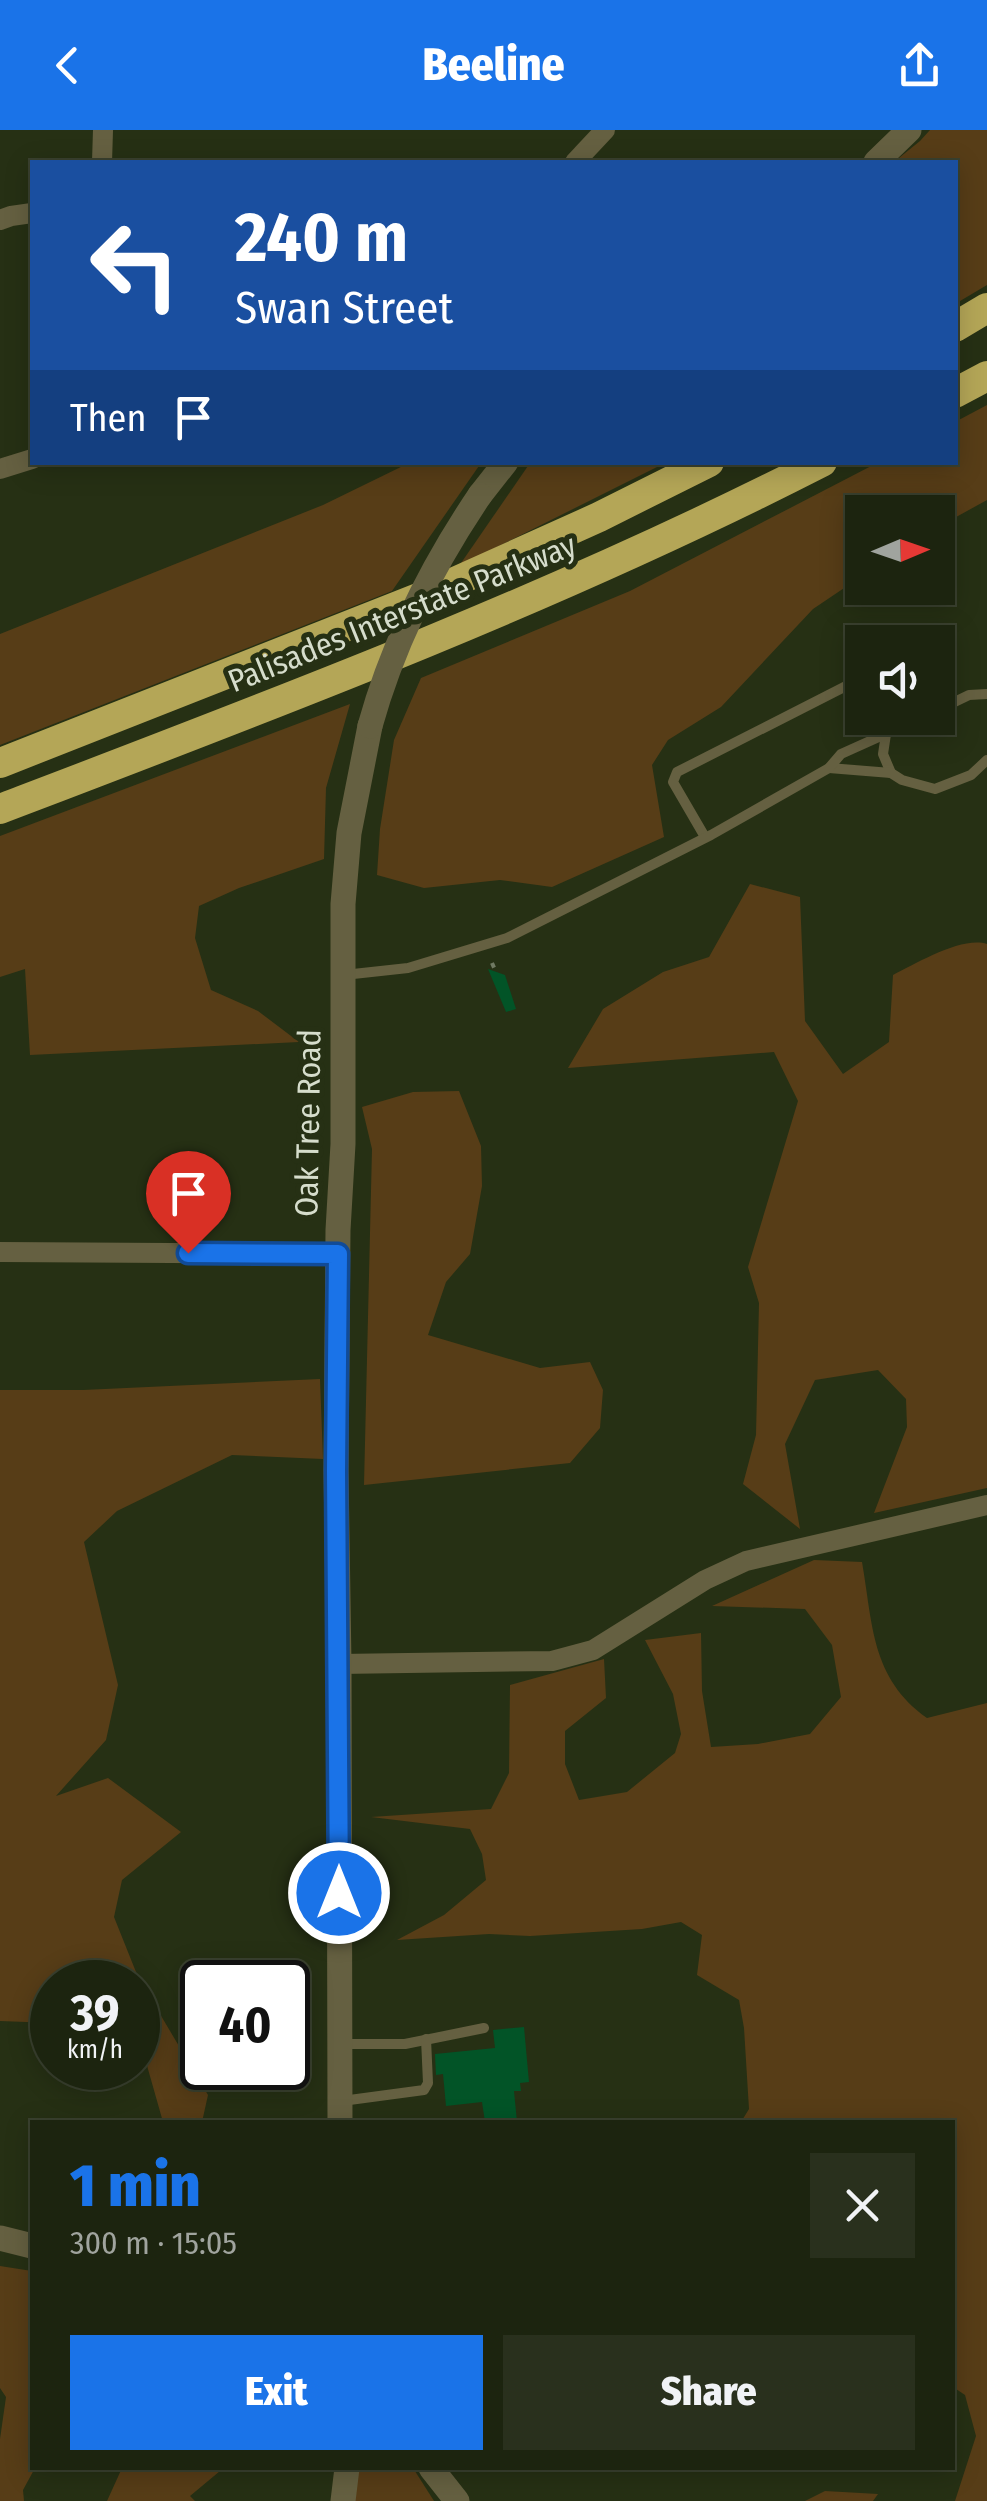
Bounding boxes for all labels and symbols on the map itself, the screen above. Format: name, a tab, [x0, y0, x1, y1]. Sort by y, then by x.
north arrow	[845, 495, 955, 605]
street label: Palisades Interstate Parkway	[223, 525, 582, 700]
street label: Oak Tree Road	[287, 1029, 329, 1217]
pin	[146, 1151, 231, 1254]
position arrow	[287, 1841, 391, 1945]
speed limit sign: 40	[180, 1960, 310, 2090]

